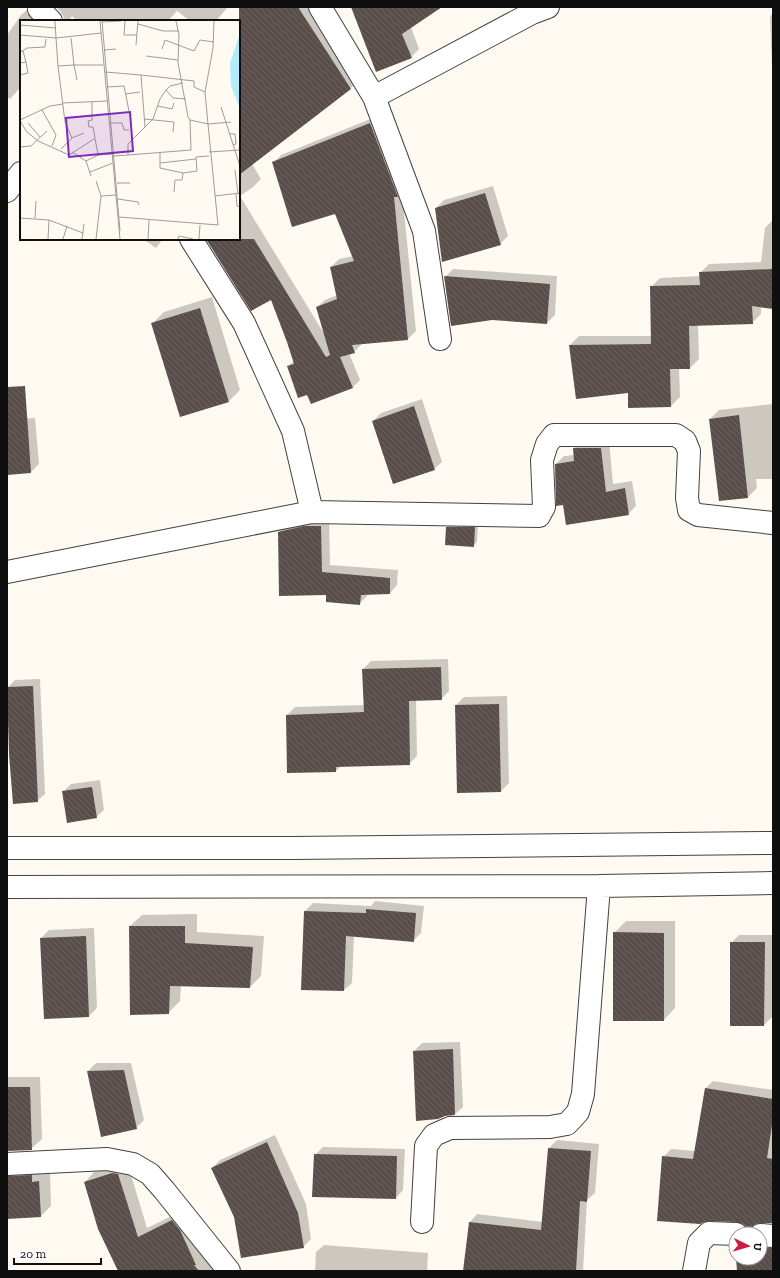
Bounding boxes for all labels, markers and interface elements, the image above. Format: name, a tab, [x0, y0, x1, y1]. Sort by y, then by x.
inset map	[20, 20, 240, 240]
north arrow	[728, 1226, 768, 1266]
scale bar	[14, 1240, 101, 1266]
text: U	[751, 1242, 764, 1251]
text: 20 m	[20, 1247, 47, 1261]

